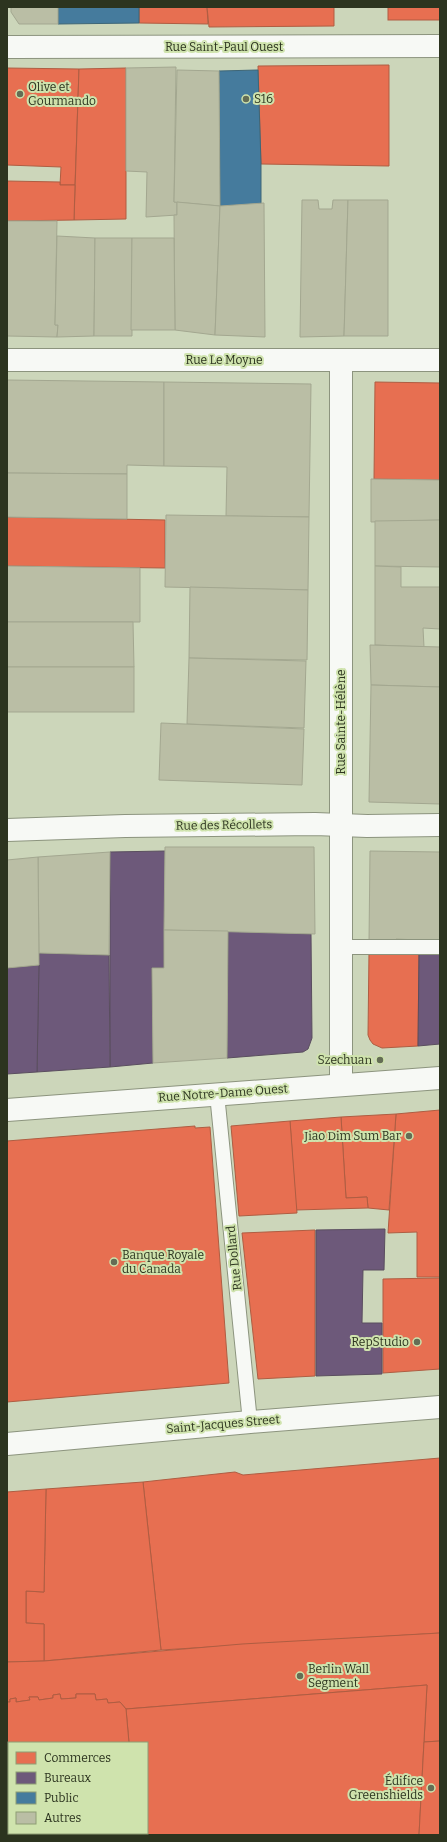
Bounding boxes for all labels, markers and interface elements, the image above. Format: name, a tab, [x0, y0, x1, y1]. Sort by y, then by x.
street label: Rue Saint-Paul Ouest	[165, 40, 284, 54]
place label: Olive et Gourmando	[28, 80, 96, 108]
marker: Olive et Gourmando	[15, 89, 25, 99]
place label: S16	[254, 92, 273, 106]
marker: S16	[241, 94, 251, 104]
street label: Rue Le Moyne	[185, 353, 263, 367]
street label: Rue Sainte-Hélène	[334, 669, 348, 775]
street label: Rue des Récollets	[176, 817, 273, 833]
place label: Szechuan	[317, 1053, 372, 1067]
marker: Szechuan	[375, 1055, 385, 1065]
street label: Rue Notre-Dame Ouest	[158, 1081, 289, 1105]
place label: Jiao Dim Sum Bar	[303, 1129, 402, 1143]
marker: Jiao Dim Sum Bar	[404, 1131, 414, 1141]
street label: Rue Dollard	[224, 1225, 244, 1291]
place label: Banque Royale du Canada	[122, 1248, 204, 1276]
marker: Banque Royale du Canada	[109, 1257, 119, 1267]
place label: RepStudio	[351, 1335, 409, 1349]
marker: RepStudio	[412, 1337, 422, 1347]
street label: Saint-Jacques Street	[166, 1412, 281, 1436]
place label: Berlin Wall Segment	[308, 1662, 370, 1690]
marker: Berlin Wall Segment	[295, 1671, 305, 1681]
legend	[8, 1742, 148, 1834]
text: Commerces	[44, 1751, 111, 1765]
text: Bureaux	[44, 1771, 91, 1785]
place label: Édifice Greenshields	[349, 1773, 423, 1802]
marker: Édifice Greenshields	[426, 1783, 436, 1793]
text: Public	[44, 1791, 79, 1805]
text: Autres	[44, 1811, 82, 1825]

